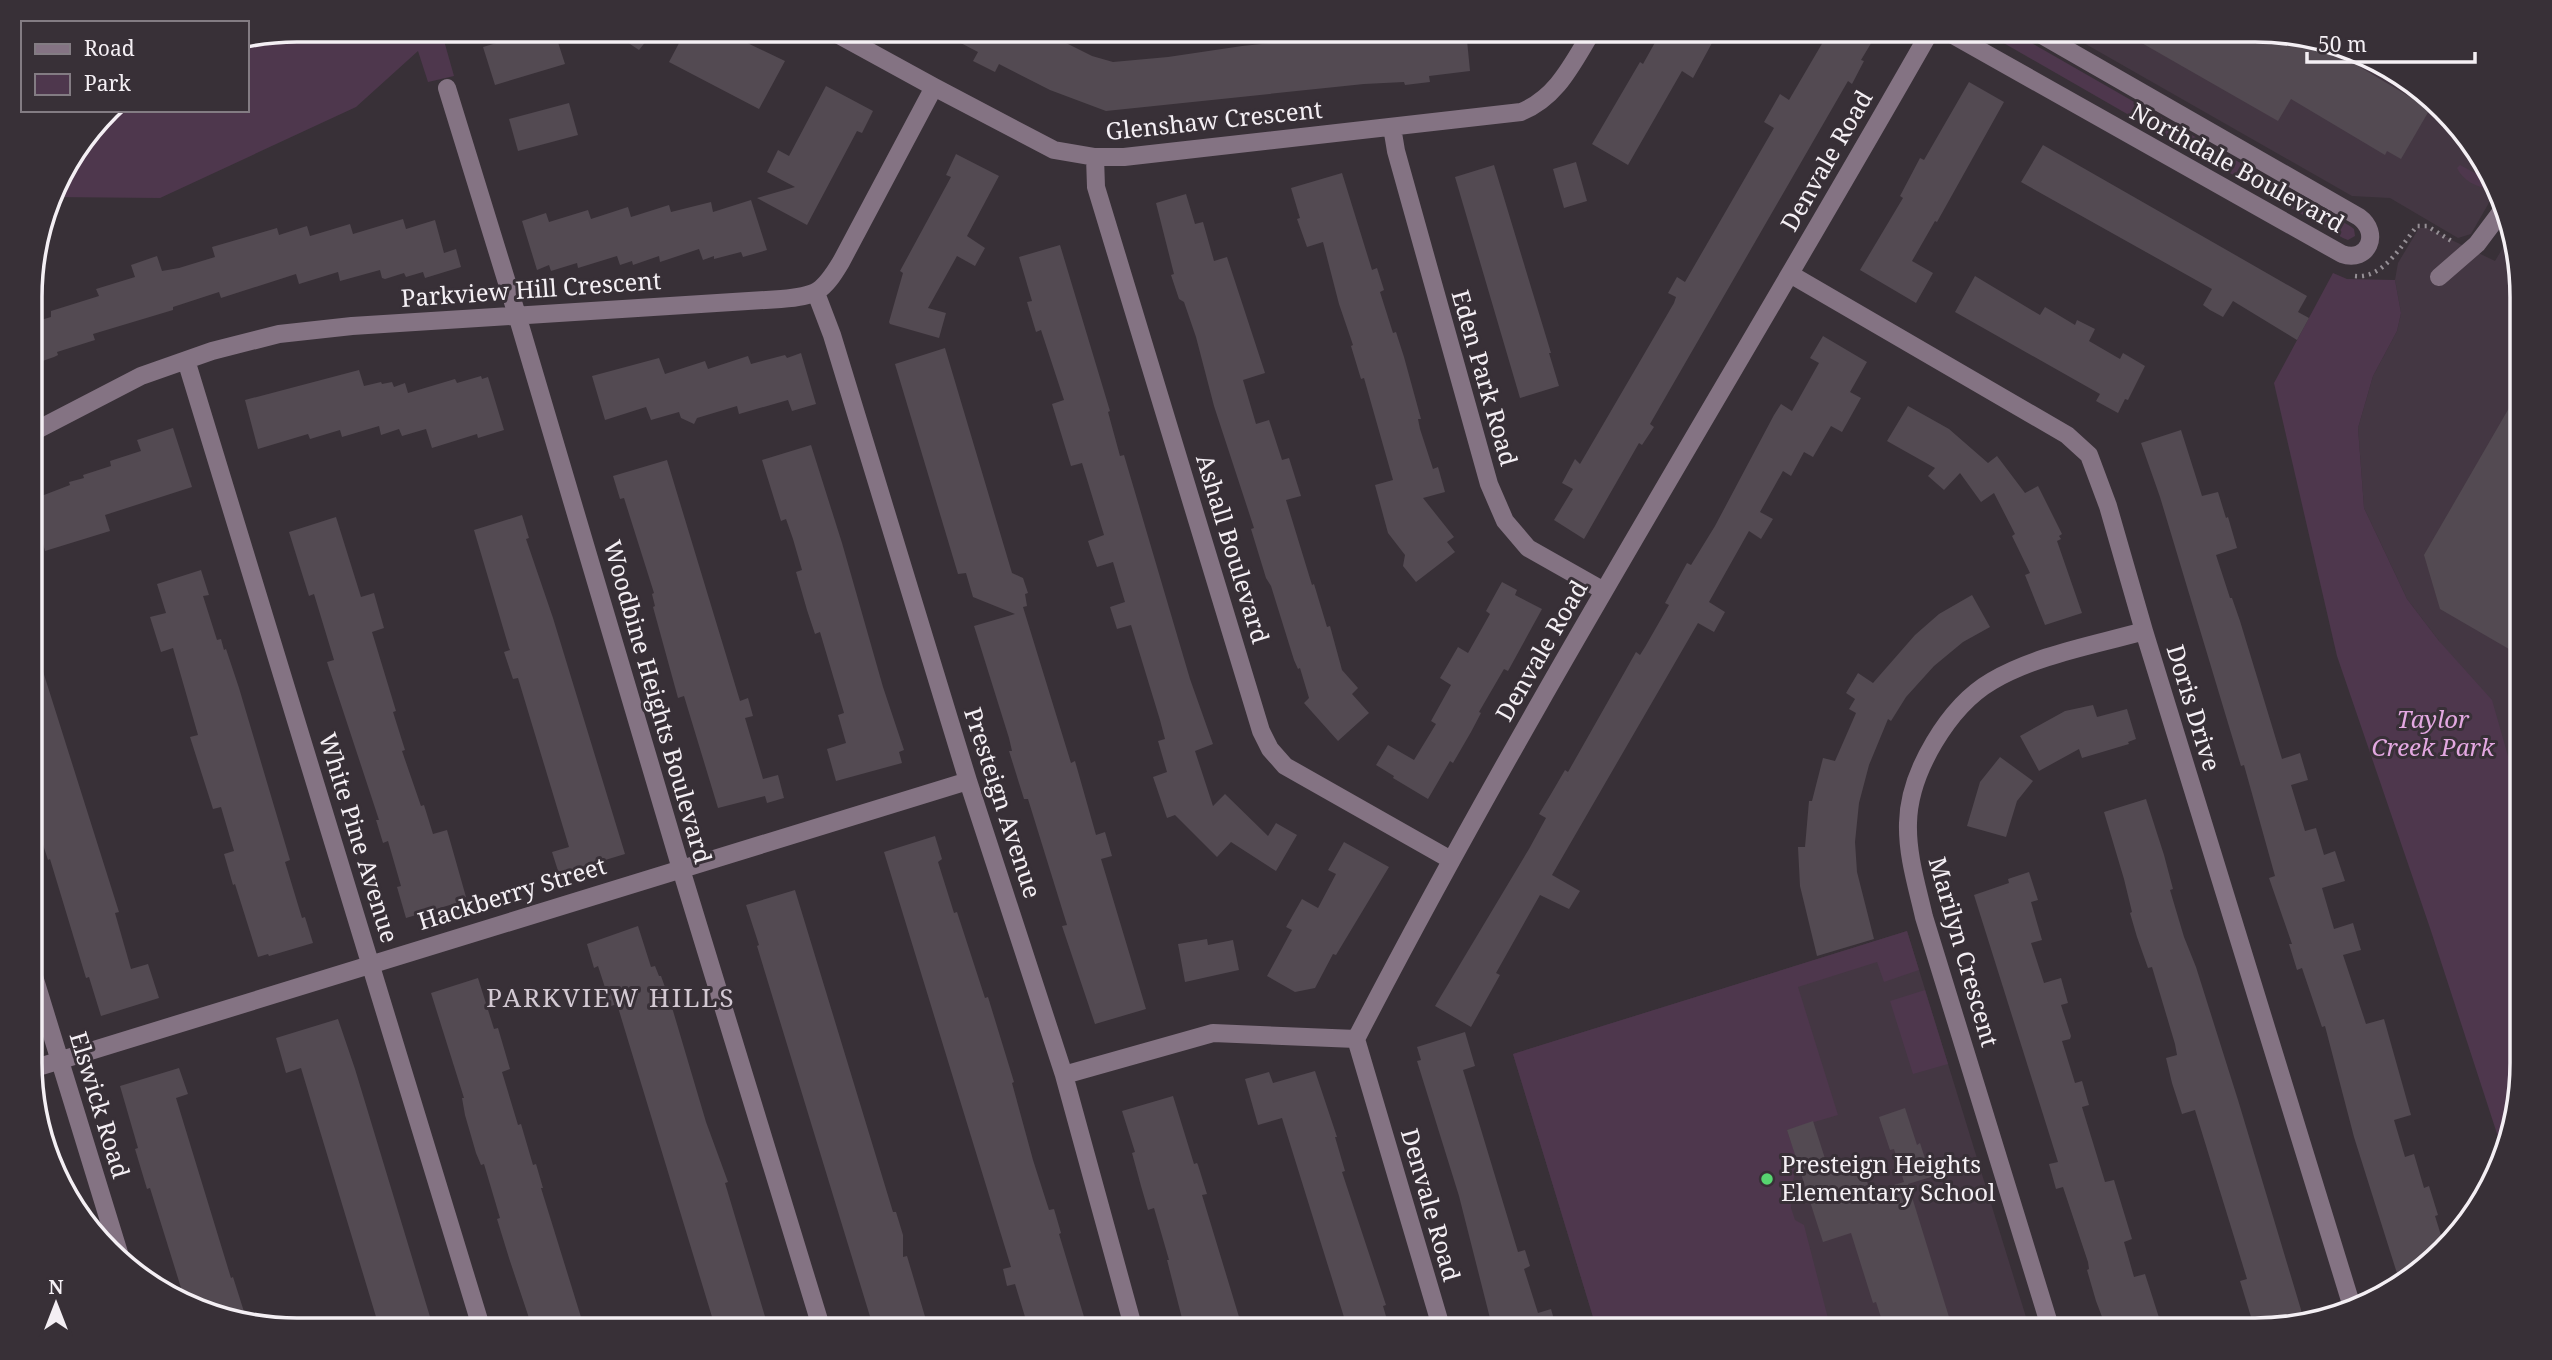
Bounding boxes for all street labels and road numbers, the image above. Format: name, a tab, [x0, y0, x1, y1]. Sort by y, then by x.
street label: Denvale Road	[1772, 84, 1880, 237]
street label: Glenshaw Crescent	[1104, 92, 1324, 147]
street label: Northdale Boulevard	[2125, 94, 2351, 240]
street label: Parkview Hill Crescent	[400, 263, 662, 314]
street label: Eden Park Road	[1445, 286, 1526, 470]
street label: Ashall Boulevard	[1189, 450, 1278, 647]
street label: Woodbine Heights Boulevard	[596, 536, 721, 867]
street label: Denvale Road	[1487, 574, 1595, 727]
street label: Doris Drive	[2160, 640, 2229, 775]
street label: Presteign Avenue	[957, 703, 1050, 902]
street label: White Pine Avenue	[312, 728, 407, 947]
street label: Hackberry Street	[413, 848, 610, 937]
street label: Marilyn Crescent	[1922, 853, 2007, 1050]
street label: Elswick Road	[63, 1027, 138, 1182]
street label: Denvale Road	[1394, 1124, 1469, 1285]

